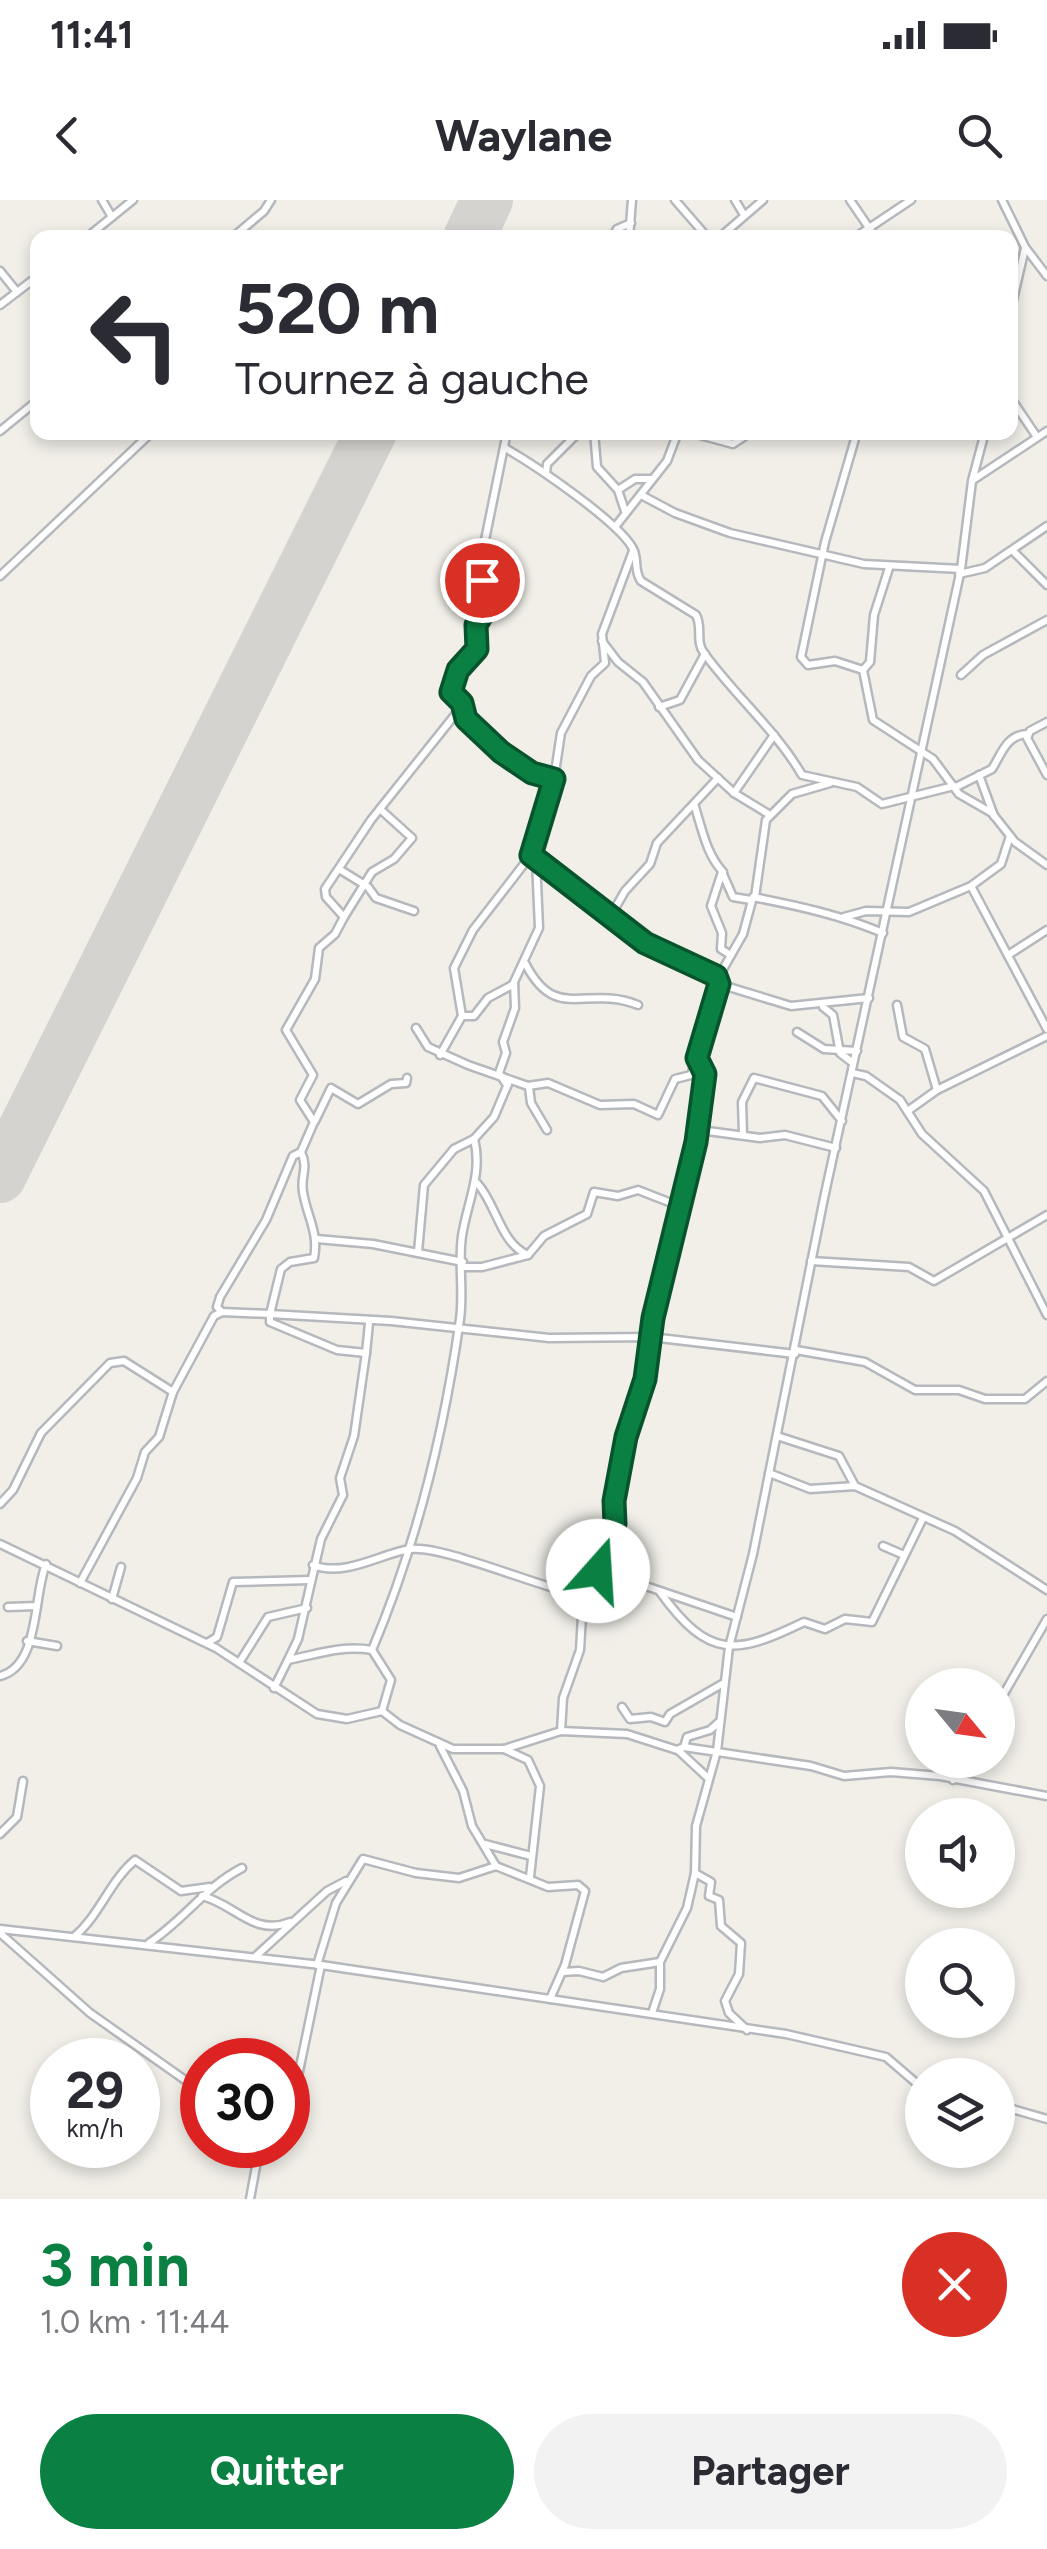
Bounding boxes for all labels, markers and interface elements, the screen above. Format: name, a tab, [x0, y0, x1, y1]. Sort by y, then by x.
text: 11:41	[50, 12, 134, 58]
icon: back	[40, 108, 95, 163]
text: Waylane	[435, 108, 612, 162]
icon: search	[952, 108, 1007, 163]
text: 520 m	[235, 266, 439, 351]
icon: left	[70, 270, 200, 400]
text: Tournez à gauche	[235, 351, 589, 405]
pin	[440, 538, 525, 623]
icon: arrive	[455, 553, 510, 608]
position arrow	[546, 1519, 650, 1623]
north arrow	[905, 1668, 1015, 1778]
map controls	[905, 1668, 1015, 2168]
button: sound	[905, 1798, 1015, 1908]
button: search	[905, 1928, 1015, 2038]
speed limit sign: 30	[180, 2038, 310, 2168]
button: layers	[905, 2058, 1015, 2168]
text: 29	[66, 2060, 124, 2121]
text: km/h	[66, 2113, 124, 2143]
text: 3 min	[40, 2229, 190, 2301]
button: close	[902, 2232, 1007, 2337]
text: 1.0 km · 11:44	[40, 2303, 229, 2341]
button: Quitter	[40, 2414, 514, 2529]
button: Partager	[534, 2414, 1007, 2529]

